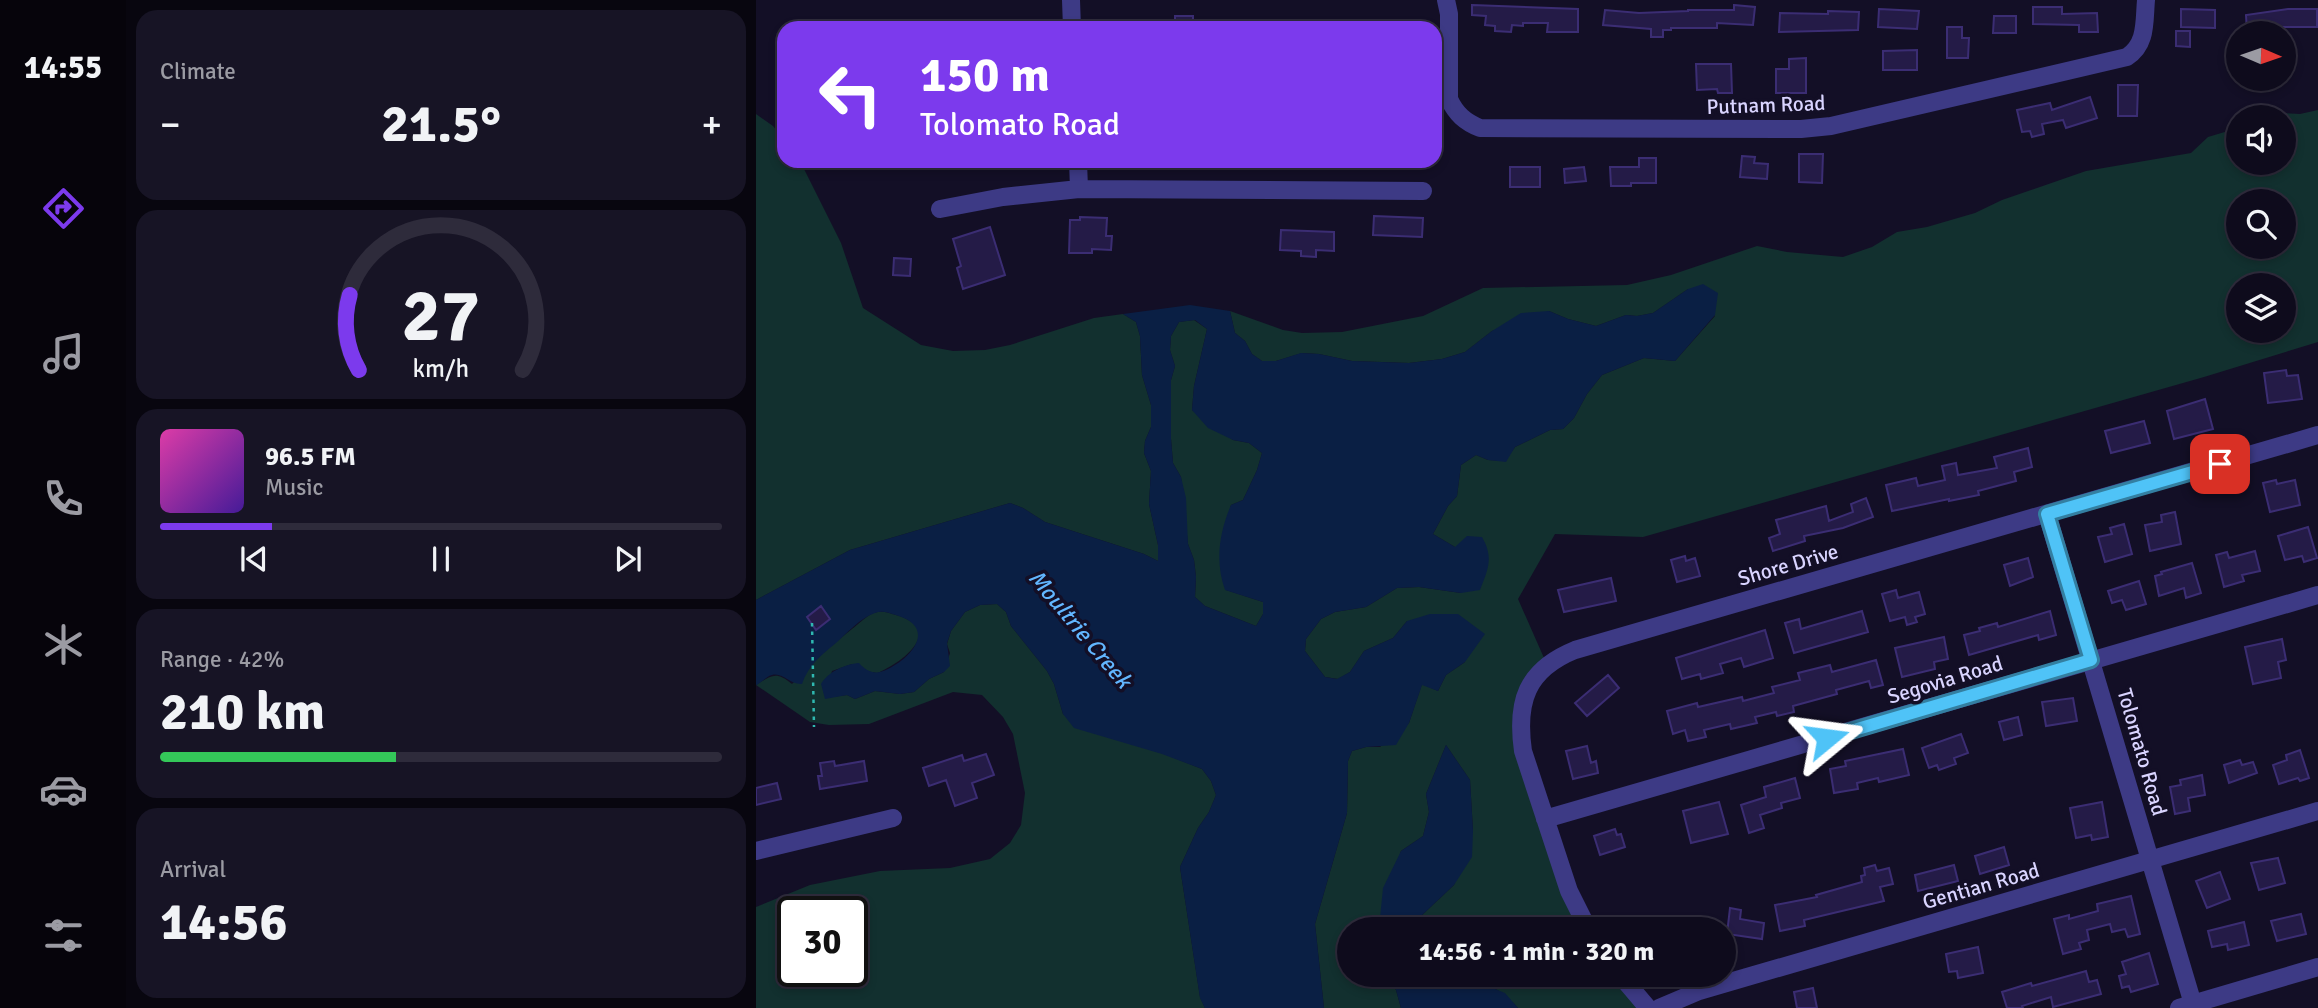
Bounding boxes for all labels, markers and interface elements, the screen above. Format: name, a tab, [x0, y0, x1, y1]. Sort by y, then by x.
north arrow	[2226, 21, 2296, 91]
map controls	[2226, 21, 2296, 343]
text: 150 m	[920, 45, 1050, 105]
text: 14:55	[24, 48, 102, 87]
icon: left	[805, 49, 896, 140]
text: Climate	[160, 57, 236, 86]
street label: Putnam Road	[1706, 90, 1826, 120]
text: 21.5°	[381, 92, 501, 156]
text: −	[160, 101, 181, 148]
text: +	[701, 101, 722, 148]
text: Tolomato Road	[920, 105, 1120, 144]
button: sound	[2226, 105, 2296, 175]
icon: directions	[39, 184, 88, 233]
button: search	[2226, 189, 2296, 259]
text: 27	[402, 273, 480, 362]
button: layers	[2226, 273, 2296, 343]
icon: music	[39, 329, 88, 378]
text: km/h	[413, 353, 469, 384]
pin	[2190, 434, 2250, 494]
text: 96.5 FM	[265, 441, 356, 473]
icon: arrive	[2201, 445, 2239, 483]
text: Music	[265, 473, 323, 502]
icon: phone	[39, 474, 88, 523]
street label: Shore Drive	[1735, 538, 1841, 592]
icon: previous	[235, 540, 273, 578]
icon: pause	[422, 540, 460, 578]
icon: next	[609, 540, 647, 578]
water label: Moultrie Creek	[1022, 564, 1140, 696]
icon: climate	[39, 620, 88, 669]
text: Range · 42%	[160, 645, 284, 674]
street label: Segovia Road	[1884, 650, 2006, 710]
text: 210 km	[160, 680, 325, 744]
street label: Tolomato Road	[2111, 685, 2173, 819]
position arrow	[1790, 701, 1864, 775]
icon: car	[39, 765, 88, 814]
text: Arrival	[160, 855, 226, 884]
street label: Gentian Road	[1920, 857, 2042, 915]
text: 14:56	[160, 890, 288, 954]
speed limit sign: 30	[777, 896, 868, 987]
icon: filters	[39, 911, 88, 960]
text: 14:56 · 1 min · 320 m	[1419, 936, 1654, 968]

